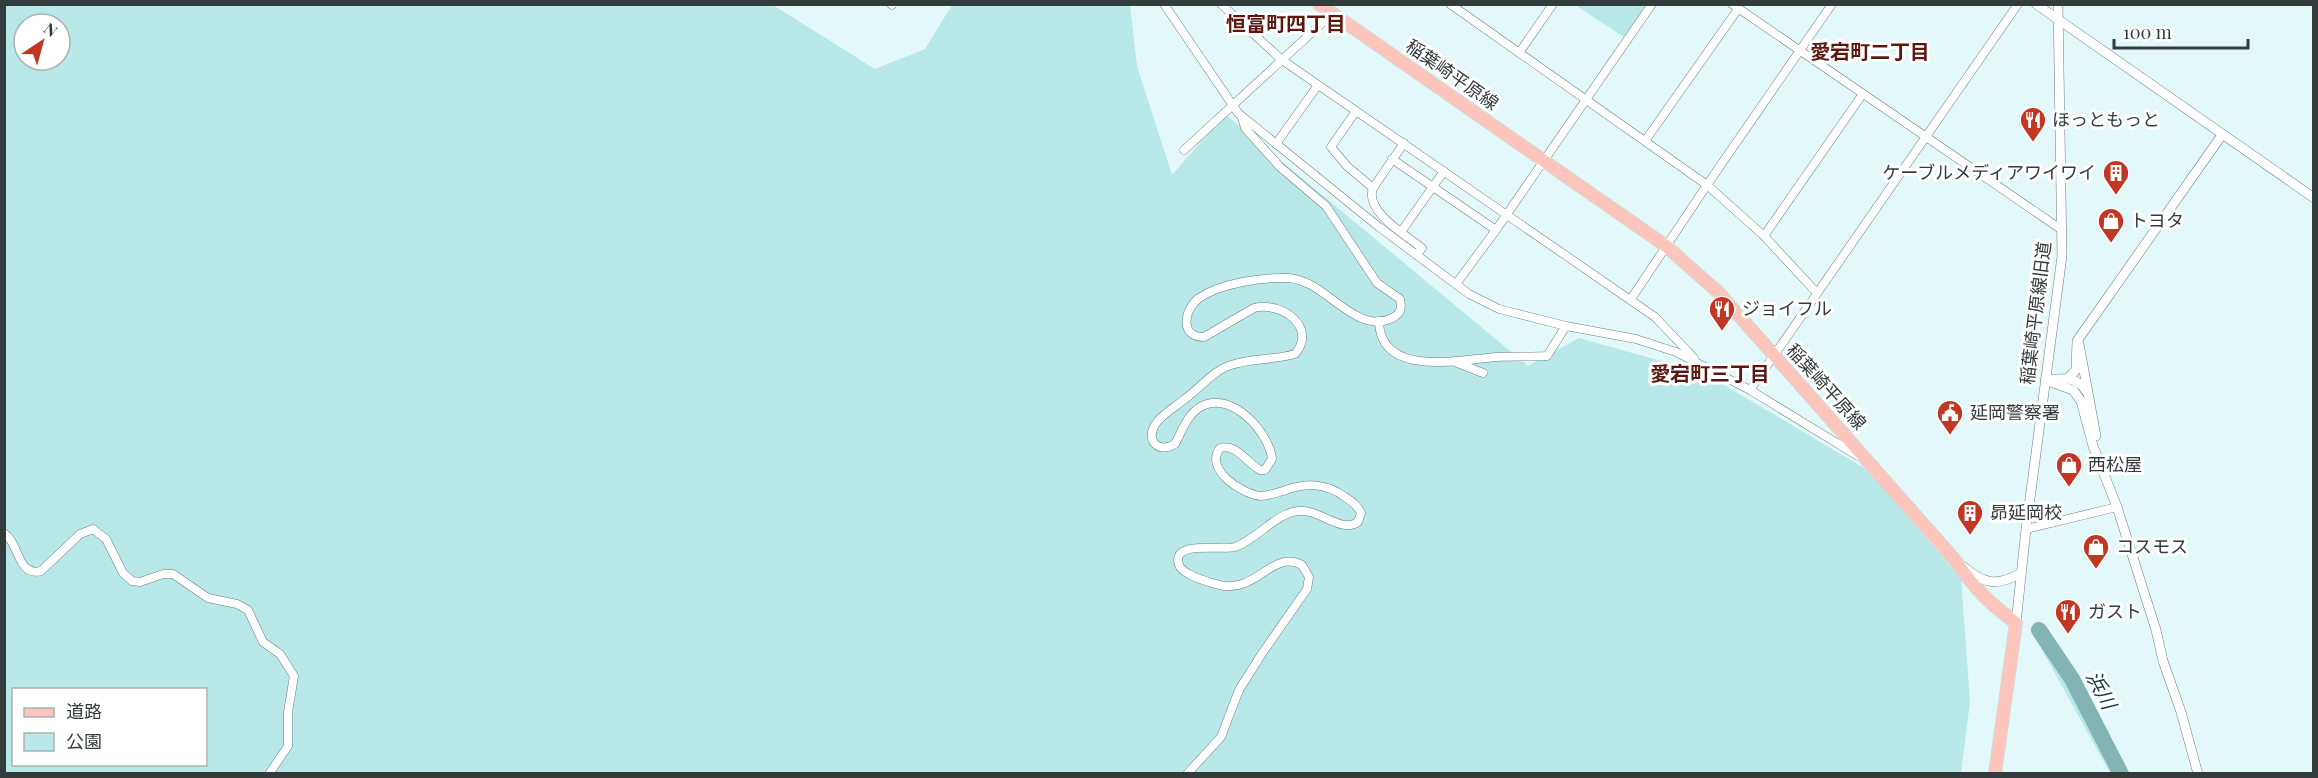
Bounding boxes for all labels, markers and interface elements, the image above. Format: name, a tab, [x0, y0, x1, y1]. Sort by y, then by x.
district label: 恒富町四丁目	[1226, 9, 1346, 36]
north arrow	[12, 12, 72, 72]
scale bar	[2114, 12, 2248, 50]
text: N	[40, 18, 62, 42]
text: 100 m	[2123, 20, 2172, 44]
street label: 稲葉崎平原線	[1401, 33, 1504, 115]
district label: 愛宕町二丁目	[1810, 37, 1930, 64]
restaurant icon: ほっともっと	[2018, 105, 2048, 143]
place label: ほっともっと	[2052, 107, 2160, 131]
building icon: ケーブルメディアワイワイ	[2101, 158, 2131, 196]
place label: ケーブルメディアワイワイ	[1882, 160, 2096, 184]
shop icon: トヨタ	[2096, 206, 2126, 244]
place label: トヨタ	[2130, 208, 2184, 232]
street label: 稲葉崎平原線旧道	[2014, 240, 2056, 386]
restaurant icon: ジョイフル	[1707, 294, 1737, 332]
place label: ジョイフル	[1742, 296, 1832, 320]
street label: 稲葉崎平原線	[1782, 338, 1872, 434]
district label: 愛宕町三丁目	[1650, 359, 1770, 386]
public building icon: 延岡警察署	[1935, 398, 1965, 436]
place label: 延岡警察署	[1970, 400, 2060, 424]
shop icon: 西松屋	[2054, 450, 2084, 488]
place label: 西松屋	[2088, 452, 2142, 476]
building icon: 昴延岡校	[1955, 498, 1985, 536]
place label: 昴延岡校	[1990, 500, 2062, 524]
shop icon: コスモス	[2081, 532, 2111, 570]
place label: コスモス	[2116, 534, 2188, 558]
restaurant icon: ガスト	[2053, 597, 2083, 635]
place label: ガスト	[2088, 599, 2142, 623]
water label: 浜川	[2081, 665, 2125, 715]
legend	[12, 688, 207, 766]
text: 道路	[66, 699, 102, 723]
text: 公園	[66, 729, 102, 753]

